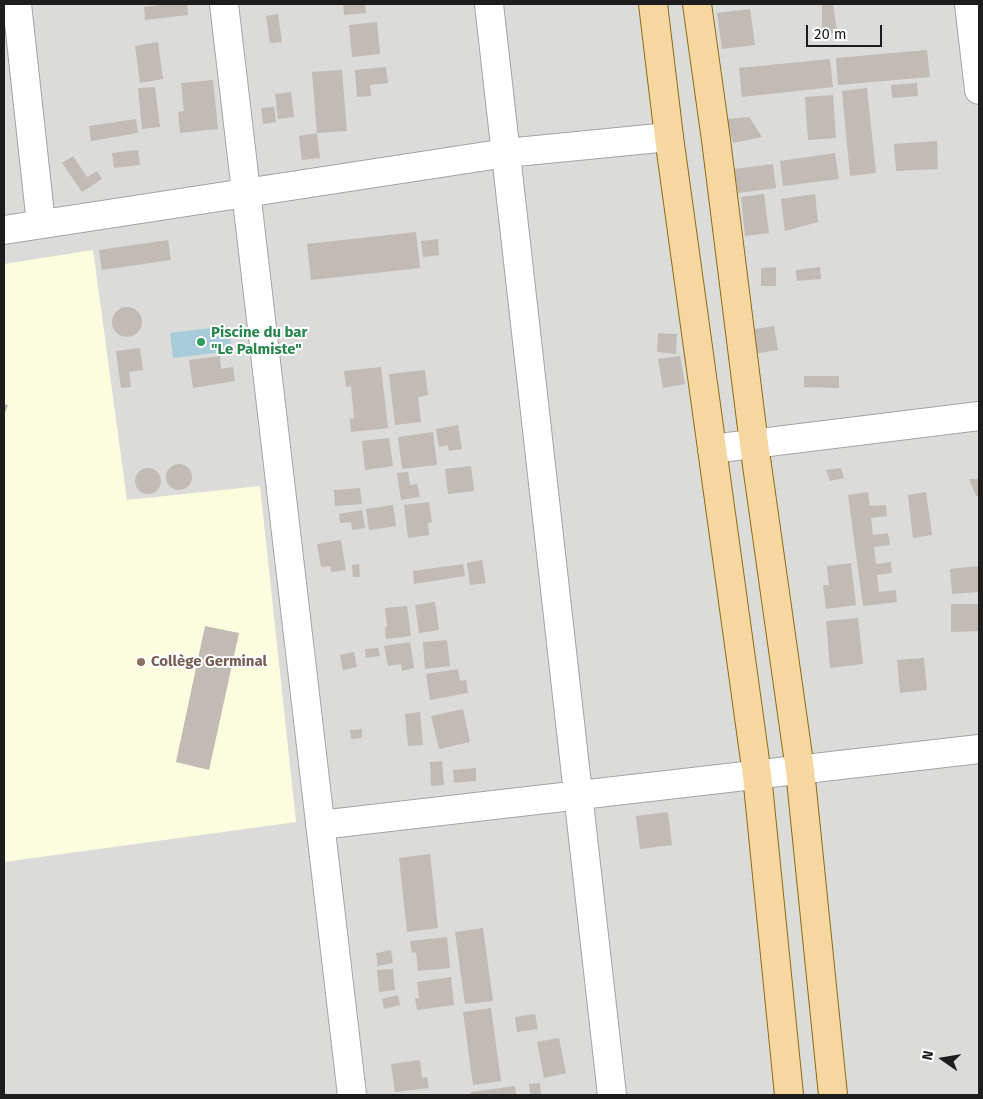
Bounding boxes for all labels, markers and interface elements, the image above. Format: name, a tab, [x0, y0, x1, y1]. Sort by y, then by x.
scale bar	[808, 15, 884, 47]
text: 20 m	[814, 25, 847, 43]
place label: Piscine du bar "Le Palmiste"	[211, 324, 308, 359]
marker: Piscine du bar "Le Palmiste"	[195, 336, 207, 348]
place label: Collège Germinal	[151, 653, 267, 671]
marker: Collège Germinal	[135, 656, 147, 668]
north arrow	[918, 1034, 968, 1084]
text: N	[919, 1049, 937, 1062]

